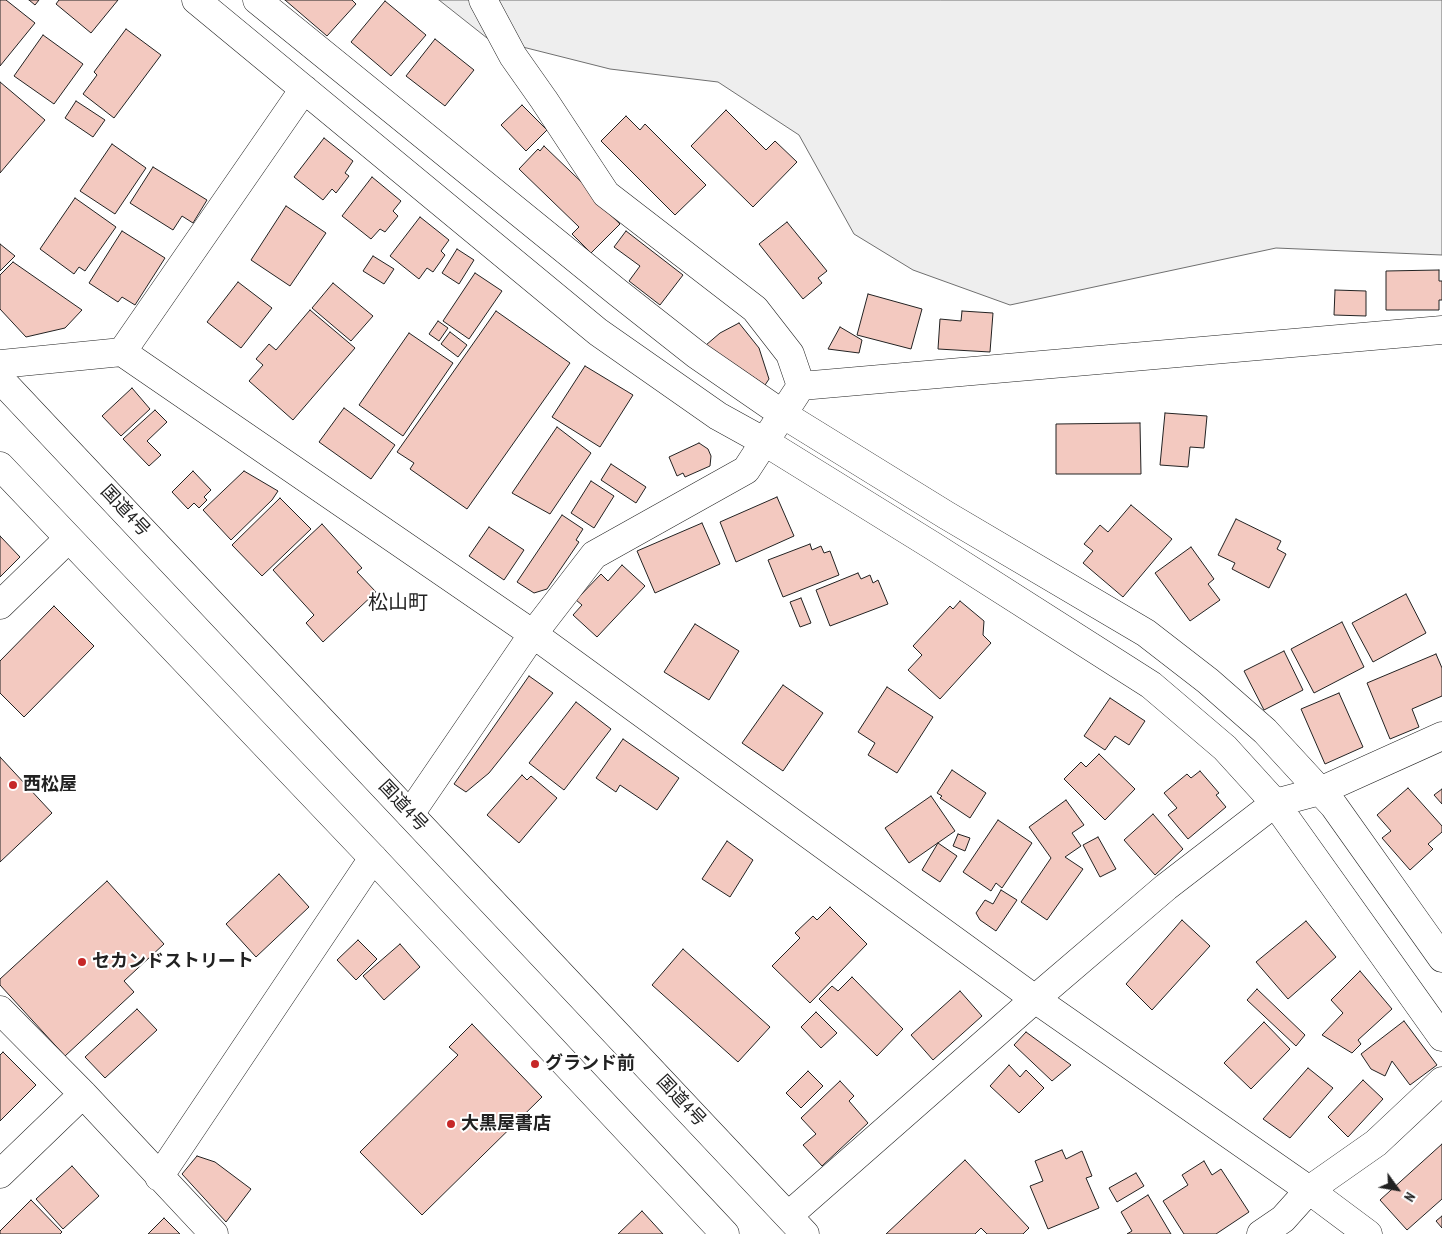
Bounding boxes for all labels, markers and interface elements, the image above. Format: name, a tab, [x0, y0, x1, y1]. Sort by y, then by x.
street label: 国道4号	[96, 481, 154, 541]
district label: 松山町	[368, 591, 428, 615]
place label: 西松屋	[23, 774, 77, 796]
street label: 国道4号	[374, 776, 432, 836]
marker: 西松屋	[7, 779, 19, 791]
place label: セカンドストリート	[92, 951, 254, 973]
marker: セカンドストリート	[76, 956, 88, 968]
place label: グランド前	[545, 1053, 635, 1075]
marker: グランド前	[529, 1058, 541, 1070]
street label: 国道4号	[652, 1071, 710, 1131]
place label: 大黒屋書店	[461, 1113, 551, 1135]
marker: 大黒屋書店	[445, 1118, 457, 1130]
north arrow	[1372, 1164, 1422, 1214]
text: N	[1400, 1189, 1419, 1205]

